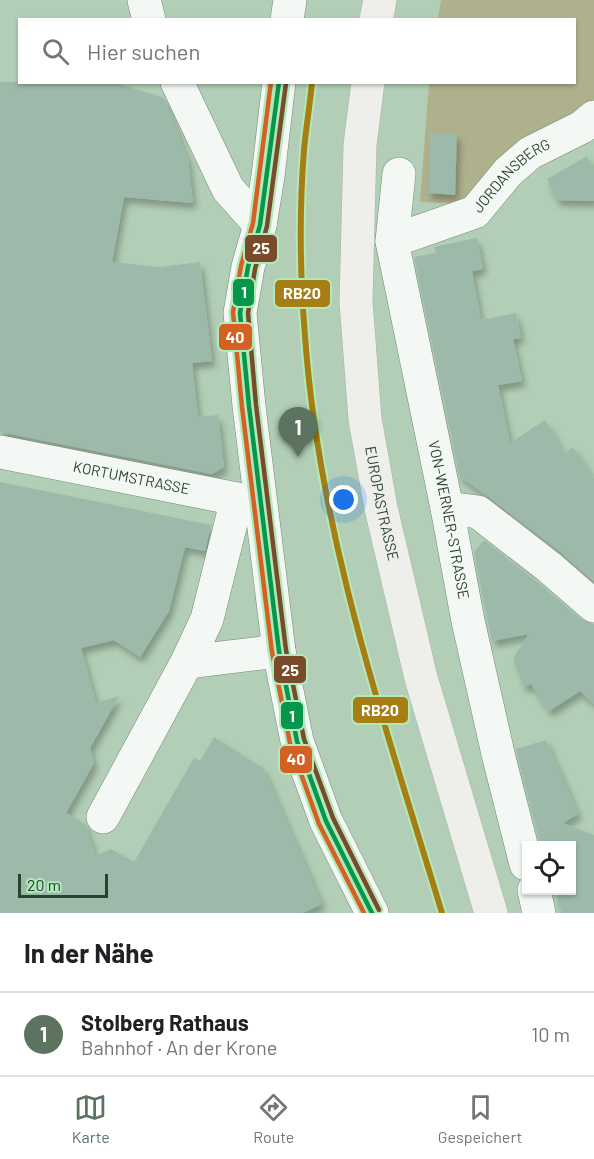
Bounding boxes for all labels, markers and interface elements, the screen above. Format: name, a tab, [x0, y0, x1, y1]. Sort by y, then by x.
search box	[18, 18, 576, 84]
icon: search	[39, 35, 72, 68]
text: Hier suchen	[87, 38, 200, 64]
street label: JORDANSBERG	[468, 134, 553, 216]
line badge: 25	[244, 234, 278, 263]
text: 25	[252, 238, 270, 257]
line badge: 1	[232, 278, 255, 307]
line badge: RB20	[274, 279, 331, 308]
text: 1	[241, 282, 247, 301]
text: RB20	[283, 283, 321, 302]
line badge: 40	[218, 323, 253, 351]
text: 40	[226, 327, 244, 346]
pin: 1	[278, 408, 318, 457]
street label: VON-WERNER-STRASSE	[425, 439, 474, 601]
street label: EUROPASTRASSE	[362, 445, 403, 562]
street label: KORTUMSTRASSE	[72, 457, 191, 497]
your location	[329, 485, 358, 514]
line badge: 25	[273, 655, 307, 684]
text: 25	[281, 660, 299, 679]
line badge: RB20	[352, 696, 409, 724]
text: RB20	[361, 700, 399, 719]
line badge: 1	[280, 701, 304, 730]
text: 1	[289, 706, 295, 725]
line badge: 40	[279, 745, 313, 774]
text: 40	[287, 749, 305, 768]
map controls	[522, 841, 576, 895]
button: locate	[522, 841, 576, 895]
scale bar	[18, 871, 108, 898]
text: 20 m	[27, 875, 61, 894]
text: In der Nähe	[24, 937, 154, 968]
text: Stolberg Rathaus	[81, 1009, 249, 1035]
text: 1	[40, 1022, 47, 1046]
text: 10 m	[531, 1022, 570, 1046]
text: Bahnhof · An der Krone	[81, 1035, 277, 1059]
tab: Karte	[72, 1091, 110, 1146]
tab: Route	[253, 1091, 294, 1146]
tab: Gespeichert	[438, 1091, 522, 1146]

